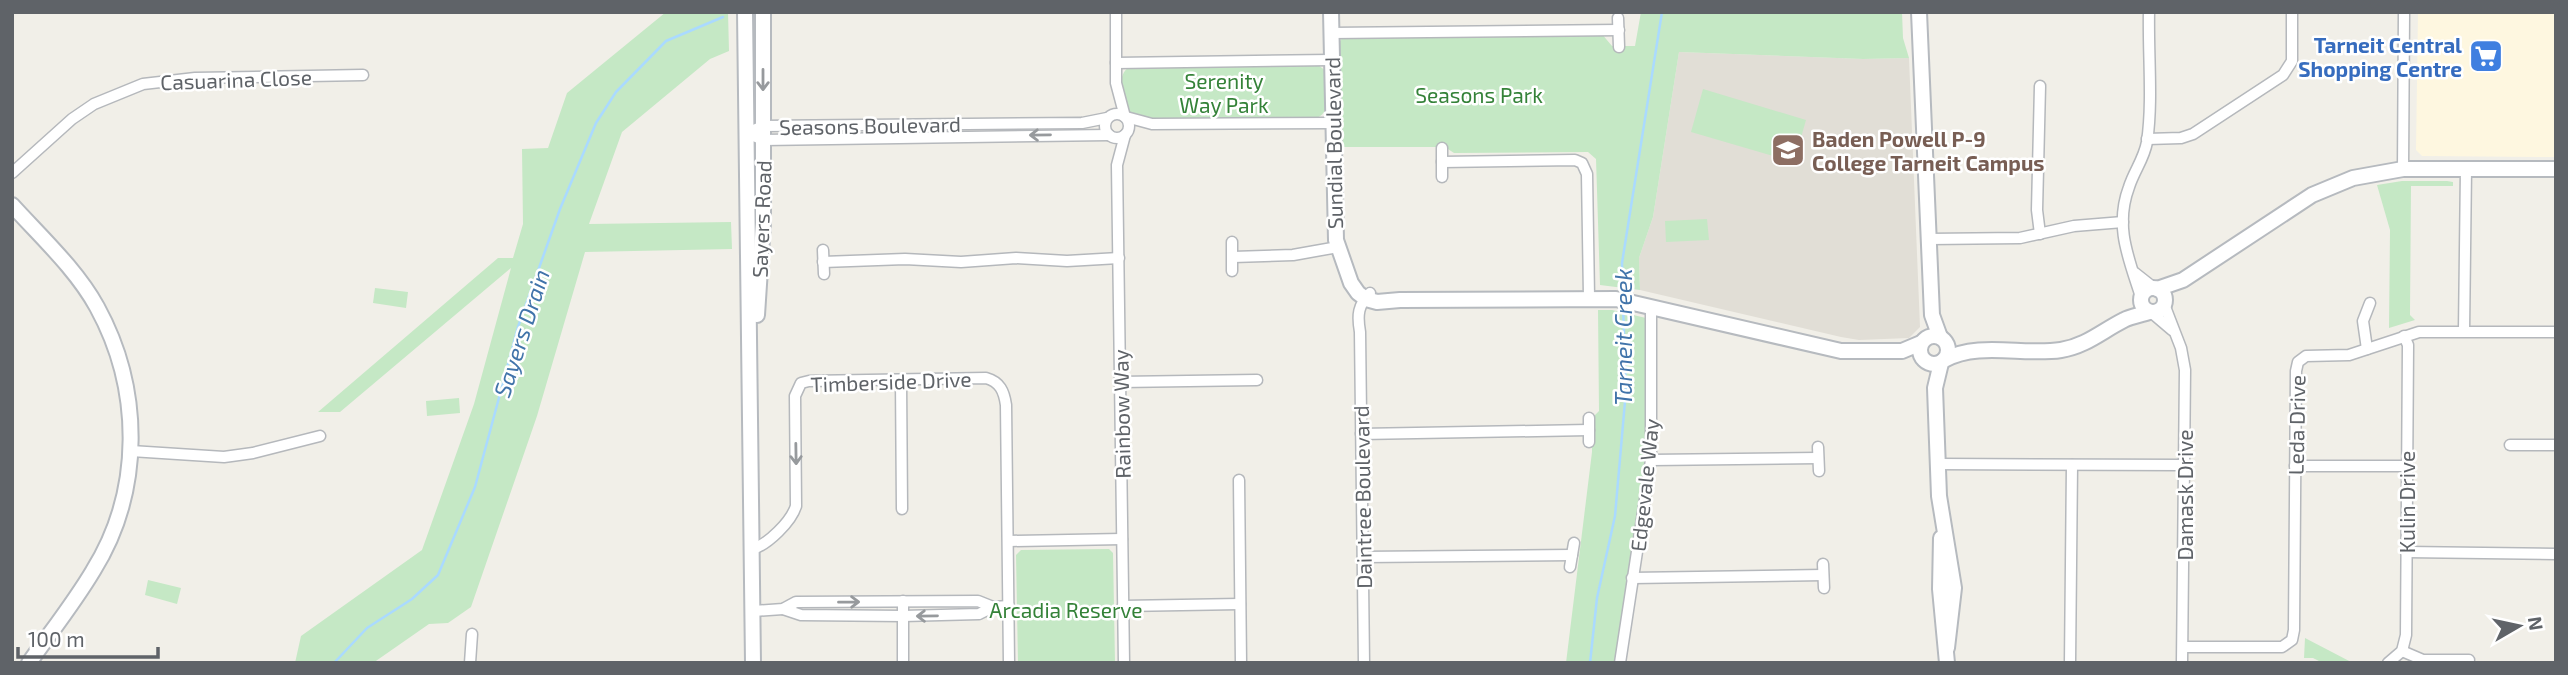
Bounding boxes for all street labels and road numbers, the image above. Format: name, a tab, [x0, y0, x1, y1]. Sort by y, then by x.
street label: Sundial Boulevard	[1319, 57, 1347, 229]
street label: Casuarina Close	[160, 64, 312, 94]
street label: Seasons Boulevard	[779, 111, 961, 139]
street label: Sayers Road	[746, 160, 776, 278]
street label: Rainbow Way	[1107, 349, 1135, 479]
street label: Timberside Drive	[810, 366, 972, 396]
street label: Leda Drive	[2283, 375, 2309, 475]
street label: Daintree Boulevard	[1348, 405, 1376, 589]
street label: Edgevale Way	[1625, 417, 1663, 553]
street label: Damask Drive	[2172, 429, 2197, 561]
street label: Kulin Drive	[2394, 451, 2419, 553]

